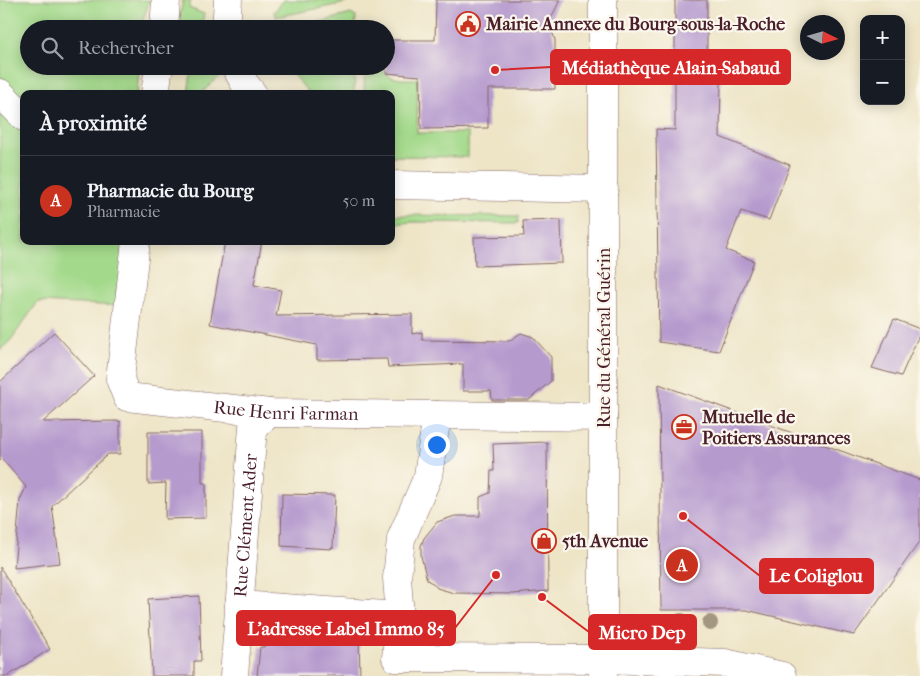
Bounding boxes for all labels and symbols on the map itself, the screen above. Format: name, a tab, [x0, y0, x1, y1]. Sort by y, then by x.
public building icon: Mairie Annexe du Bourg-sous-la-Roche	[455, 11, 481, 37]
place label: Mairie Annexe du Bourg-sous-la-Roche	[485, 14, 785, 35]
north arrow	[800, 15, 845, 60]
callout: Médiathèque Alain-Sabaud	[551, 50, 790, 84]
text: Médiathèque Alain-Sabaud	[561, 57, 781, 79]
street label: Rue du Général Guérin	[594, 247, 615, 428]
street label: Rue Henri Farman	[212, 396, 359, 425]
place label: Mutuelle de Poitiers Assurances	[701, 407, 851, 449]
office icon: Mutuelle de Poitiers Assurances	[671, 414, 697, 440]
your location	[424, 432, 450, 458]
street label: Rue Clément Ader	[230, 452, 261, 598]
shop icon: 5th Avenue	[531, 528, 557, 554]
place label: 5th Avenue	[562, 531, 648, 552]
pin: A	[666, 546, 698, 584]
callout: Le Coliglou	[760, 559, 873, 593]
text: Le Coliglou	[769, 565, 863, 587]
callout: L'adresse Label Immo 85	[237, 611, 455, 645]
callout: Micro Dep	[589, 615, 696, 649]
text: L'adresse Label Immo 85	[247, 618, 445, 640]
text: Micro Dep	[597, 622, 686, 644]

